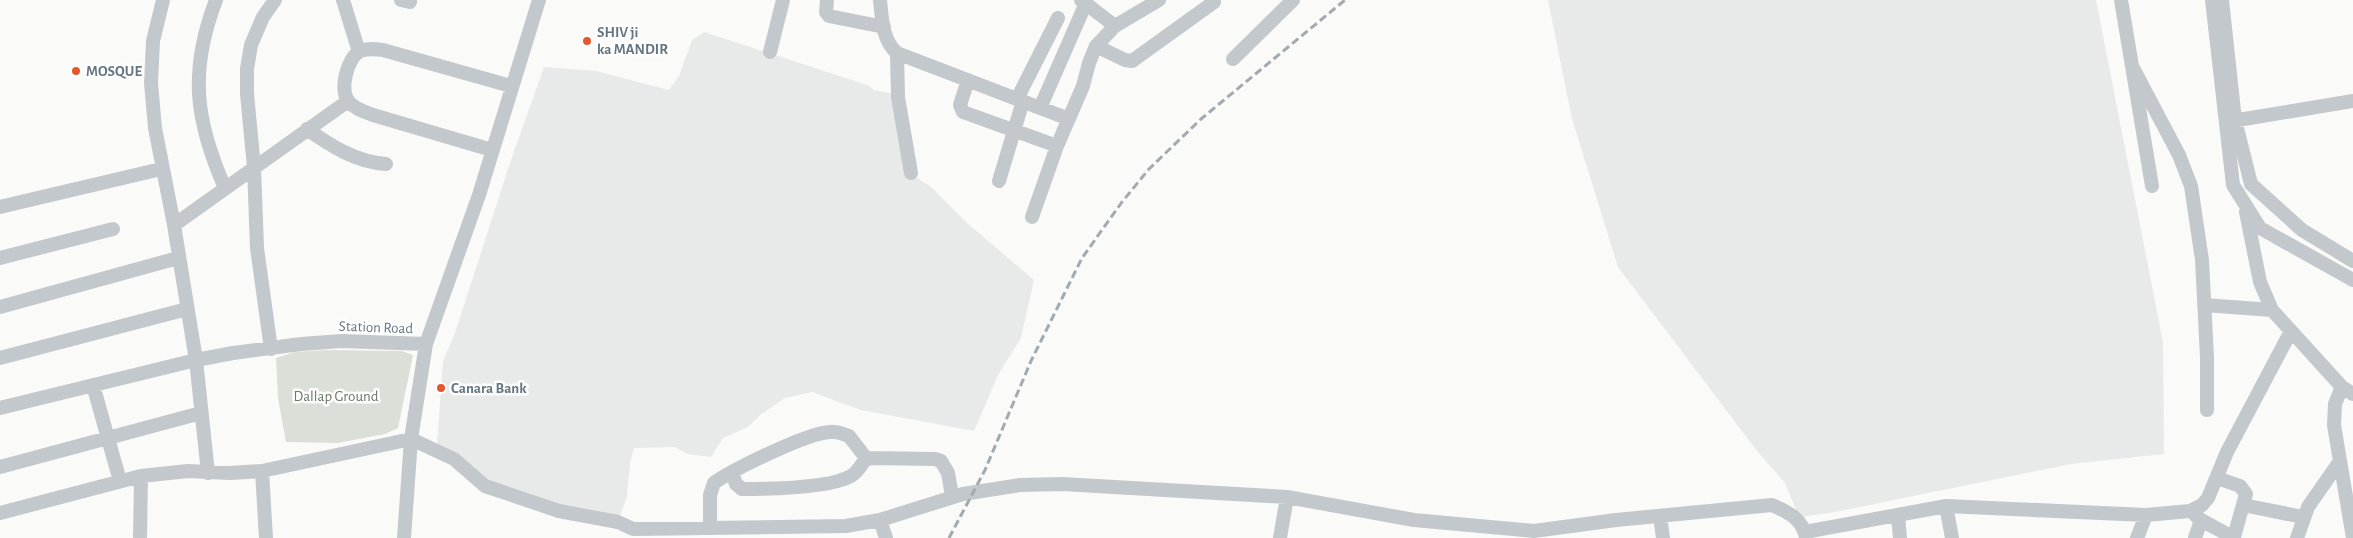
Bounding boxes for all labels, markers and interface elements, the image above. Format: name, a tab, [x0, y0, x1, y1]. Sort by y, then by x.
place label: SHIV ji ka MANDIR	[597, 25, 668, 57]
marker: SHIV ji ka MANDIR	[581, 35, 593, 47]
place label: MOSQUE	[86, 64, 142, 79]
marker: MOSQUE	[70, 65, 82, 77]
street label: Station Road	[339, 319, 414, 336]
place label: Canara Bank	[451, 381, 527, 396]
marker: Canara Bank	[435, 382, 447, 394]
park label: Dallap Ground	[294, 389, 379, 404]

